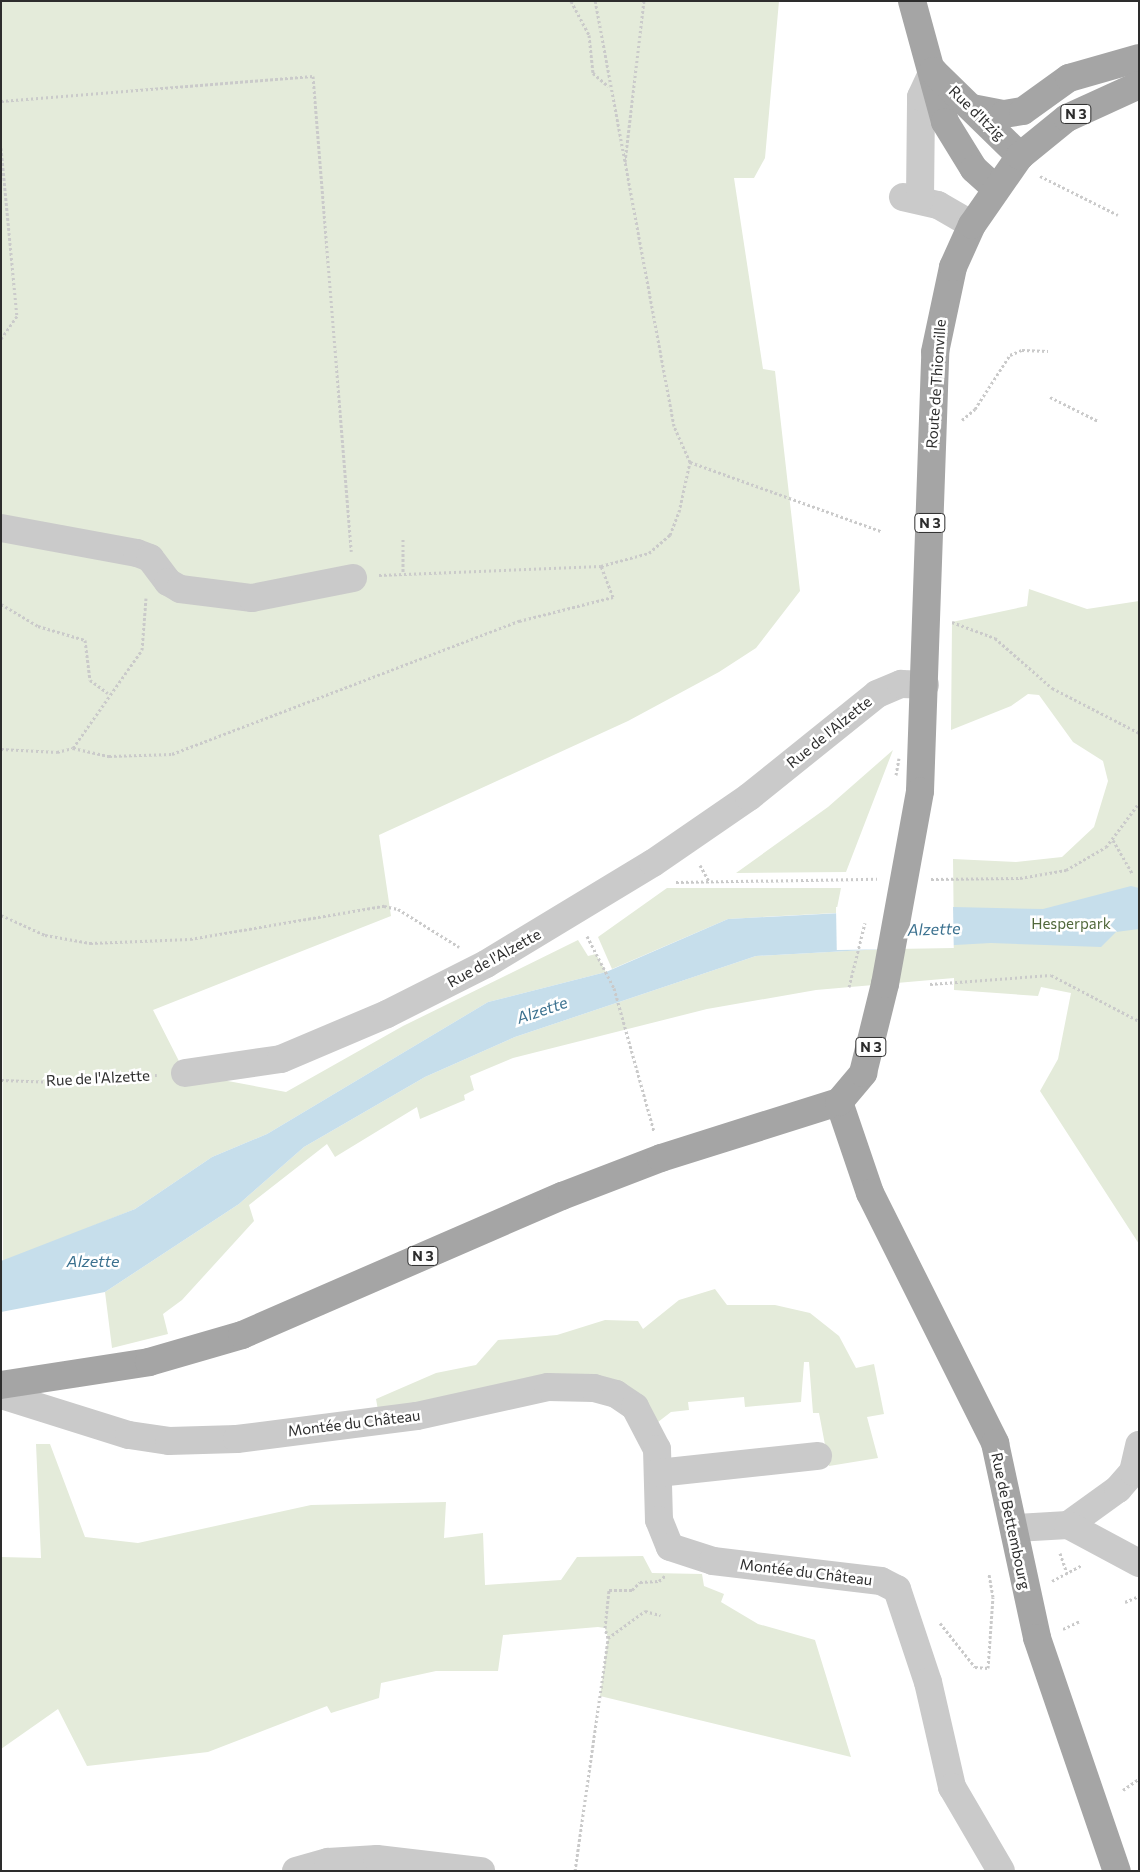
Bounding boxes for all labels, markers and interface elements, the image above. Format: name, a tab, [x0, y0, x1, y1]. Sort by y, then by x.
street label: Rue d'Itzig	[945, 82, 1009, 144]
road number: N 3	[1060, 102, 1092, 126]
street label: Route de Thionville	[922, 319, 950, 449]
road number: N 3	[914, 512, 946, 534]
street label: Rue de l'Alzette	[783, 692, 875, 772]
park label: Hesperpark	[1031, 915, 1111, 933]
water label: Alzette	[907, 918, 961, 940]
street label: Rue de l'Alzette	[444, 925, 544, 991]
water label: Alzette	[514, 992, 570, 1028]
road number: N 3	[855, 1036, 887, 1058]
street label: Rue de l'Alzette	[46, 1066, 150, 1090]
road number: N 3	[407, 1244, 439, 1268]
water label: Alzette	[67, 1251, 119, 1271]
street label: Montée du Château	[287, 1406, 421, 1440]
street label: Rue de Bettembourg	[988, 1451, 1034, 1591]
street label: Montée du Château	[739, 1555, 873, 1589]

